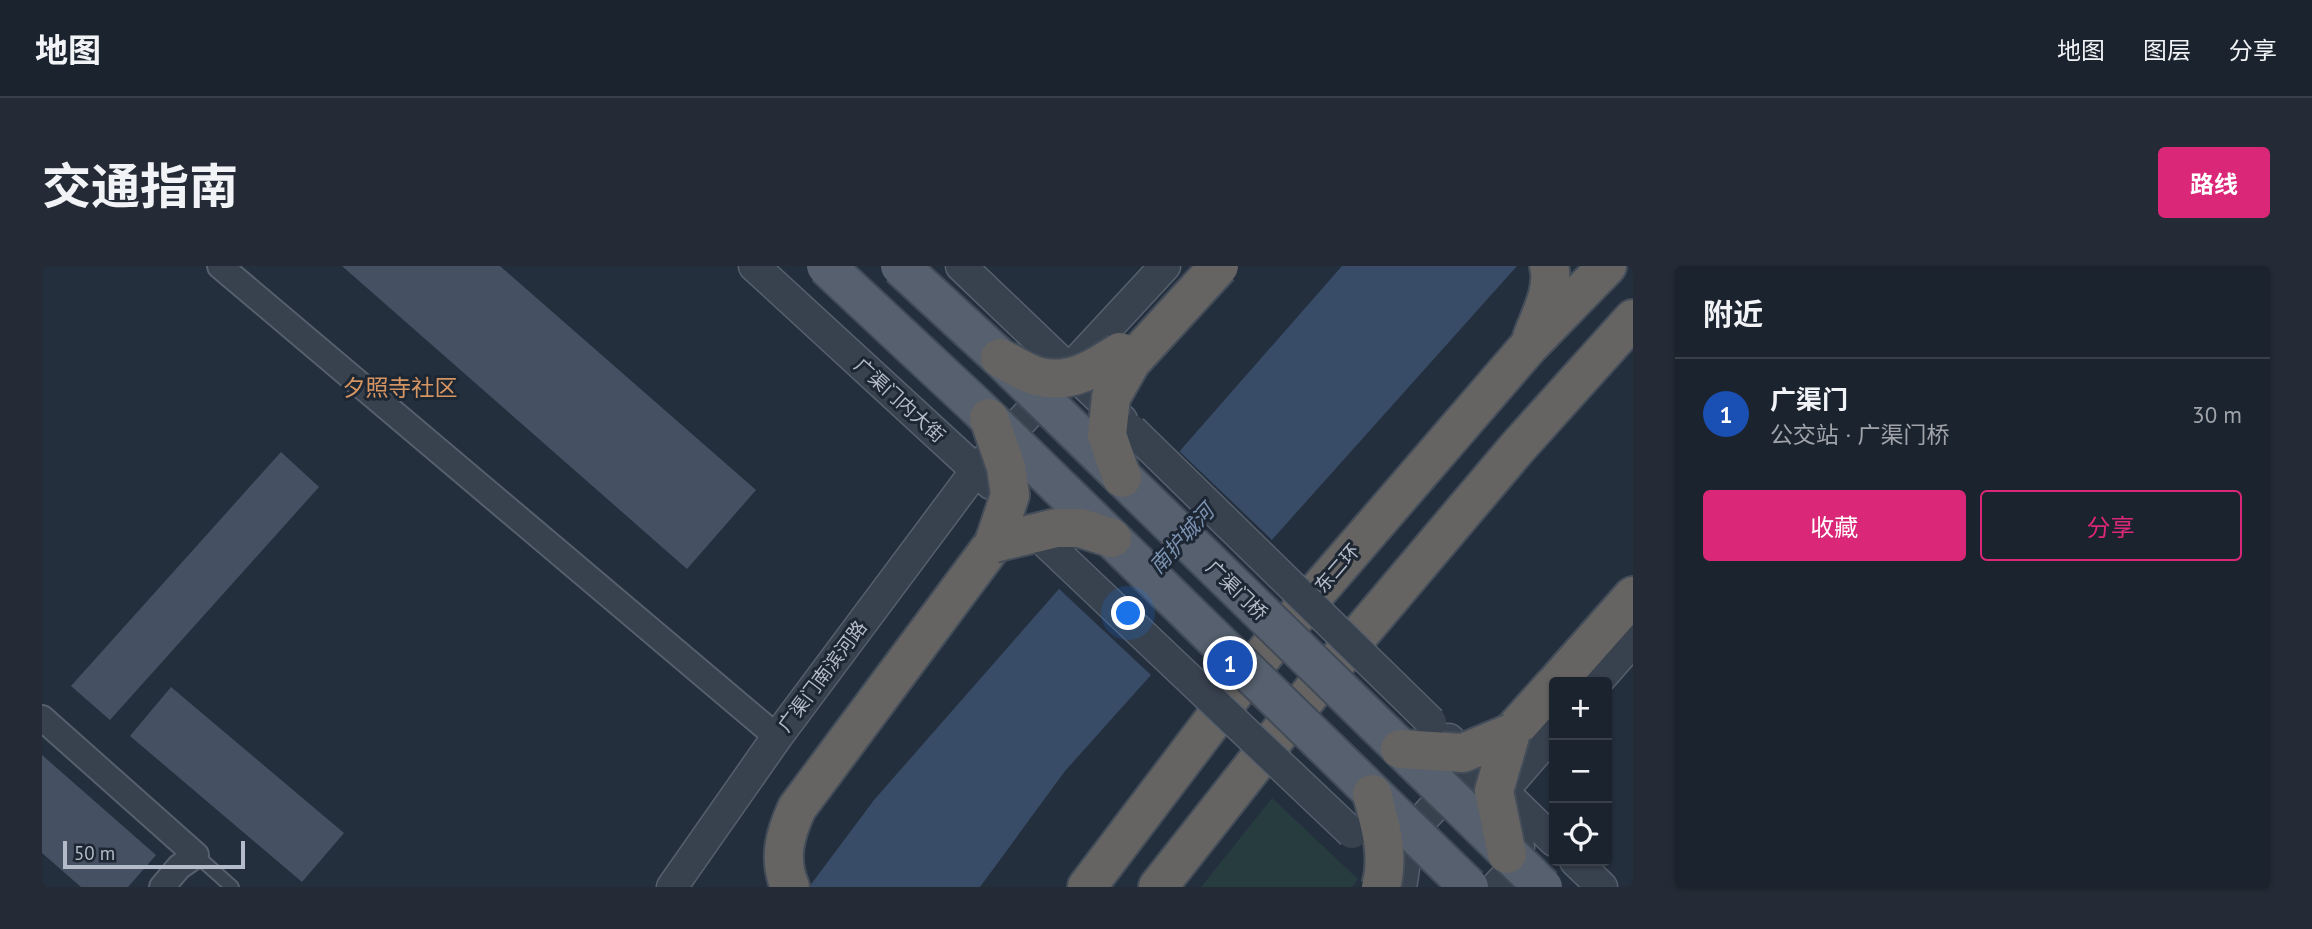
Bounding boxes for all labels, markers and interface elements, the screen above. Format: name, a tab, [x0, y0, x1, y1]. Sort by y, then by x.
text: 地图	[35, 28, 101, 71]
text: 地图	[2057, 35, 2105, 66]
text: 图层	[2143, 35, 2191, 66]
text: 分享	[2229, 35, 2277, 66]
button: 路线	[2158, 147, 2270, 218]
text: 交通指南	[42, 154, 238, 218]
text: 附近	[1703, 294, 1763, 333]
street label: 广渠门内大街	[850, 353, 950, 447]
district label: 夕照寺社区	[343, 373, 458, 402]
text: 广渠门	[1770, 383, 1848, 416]
text: 1	[1719, 400, 1733, 429]
text: 30 m	[2192, 400, 2242, 429]
text: 公交站 · 广渠门桥	[1770, 420, 1949, 449]
button: 收藏	[1703, 490, 1966, 561]
button: 分享	[1980, 490, 2242, 561]
water label: 南护城河	[1143, 495, 1222, 579]
street label: 东二环	[1309, 539, 1365, 597]
street label: 广渠门桥	[1201, 555, 1273, 625]
your location	[1111, 596, 1145, 630]
street label: 广渠门南滨河路	[772, 616, 872, 736]
pin: 1	[1207, 637, 1253, 689]
map controls	[1549, 677, 1612, 866]
button: +	[1549, 677, 1612, 740]
button: −	[1549, 740, 1612, 803]
button: locate	[1549, 803, 1612, 866]
scale bar	[63, 838, 245, 870]
text: 50 m	[74, 841, 115, 865]

